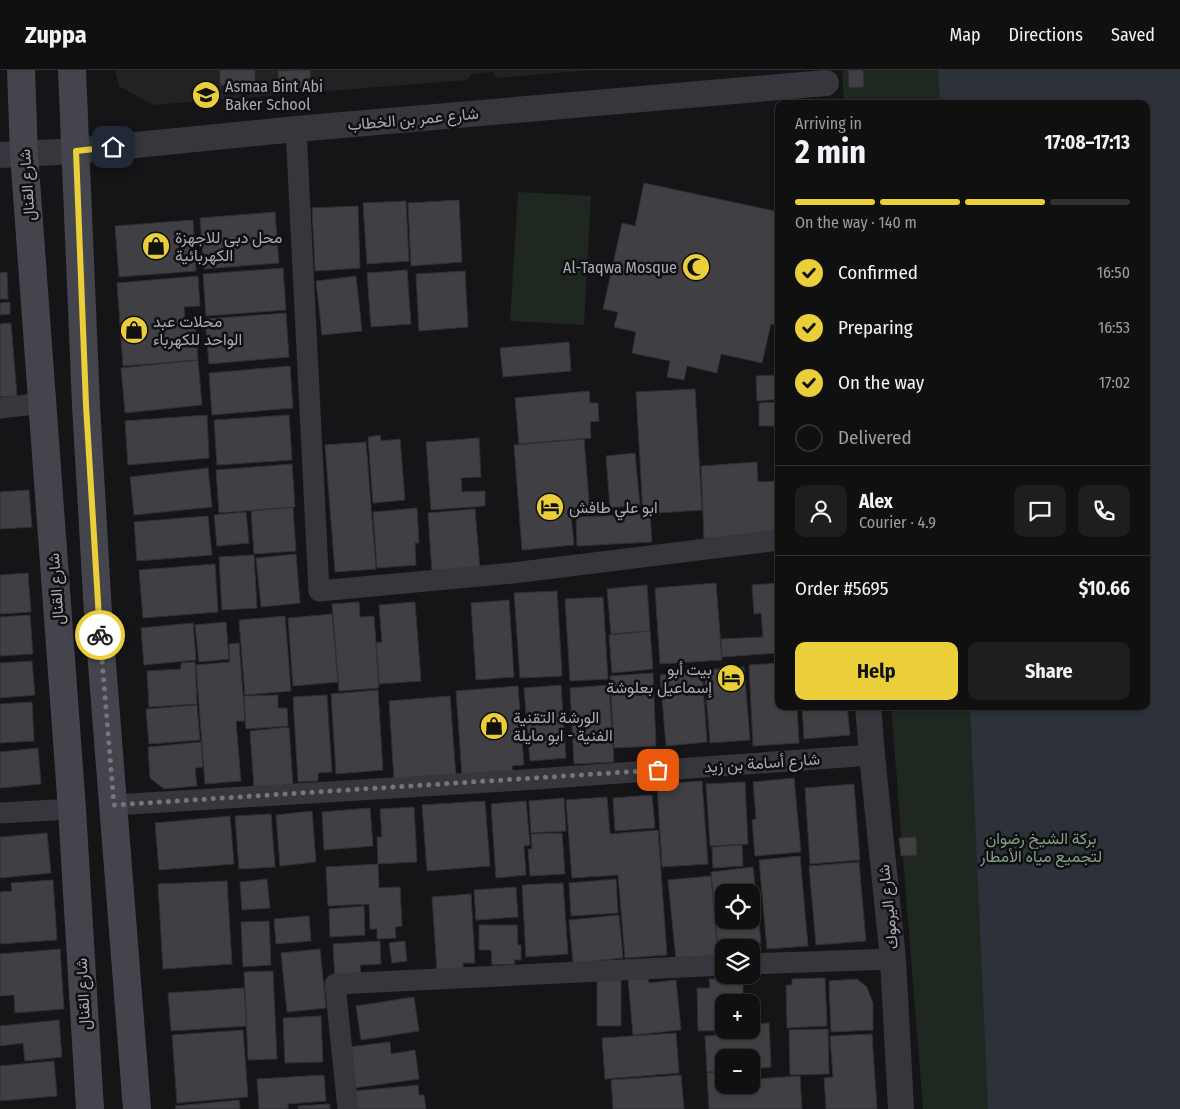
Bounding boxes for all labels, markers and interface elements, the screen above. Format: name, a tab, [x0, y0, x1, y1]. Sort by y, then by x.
text: Zuppa	[25, 21, 87, 49]
text: Map	[949, 24, 981, 46]
text: Directions	[1009, 24, 1083, 46]
text: Saved	[1111, 24, 1155, 46]
place label: Asmaa Bint Abi Baker School	[225, 77, 323, 114]
school or university icon: Asmaa Bint Abi Baker School	[191, 80, 221, 110]
street label: شارع عمر بن الخطاب	[347, 104, 480, 136]
text: Arriving in	[795, 114, 862, 133]
pin	[92, 126, 134, 168]
text: 17:08–17:13	[1045, 131, 1130, 154]
icon: home	[99, 133, 127, 161]
text: 2 min	[795, 133, 866, 171]
street label: شارع القنال	[15, 148, 41, 222]
text: On the way · 140 m	[795, 213, 917, 232]
place label: محل دبي للاجهزة الكهربائية	[175, 228, 282, 266]
shop icon: محل دبي للاجهزة الكهربائية	[141, 231, 171, 261]
mosque icon: Al-Taqwa Mosque	[681, 252, 711, 282]
place label: Al-Taqwa Mosque	[563, 258, 677, 277]
icon: check	[795, 259, 823, 287]
text: Confirmed	[838, 261, 918, 284]
text: 16:50	[1097, 263, 1130, 282]
place label: محلات عبد الواحد للكهرباء	[153, 312, 242, 350]
icon: check	[795, 314, 823, 342]
shop icon: محلات عبد الواحد للكهرباء	[119, 315, 149, 345]
text: Preparing	[838, 316, 913, 339]
text: 16:53	[1098, 318, 1130, 337]
icon: check	[795, 369, 823, 397]
text: On the way	[838, 371, 924, 394]
text: 17:02	[1099, 373, 1130, 392]
text: Delivered	[838, 426, 912, 449]
button: person	[795, 485, 847, 537]
button: chat	[1014, 485, 1066, 537]
button: phone	[1078, 485, 1130, 537]
text: Alex	[859, 490, 893, 513]
hotel icon: ابو علي طافش	[535, 492, 565, 522]
place label: ابو علي طافش	[569, 498, 658, 521]
text: Courier · 4.9	[859, 513, 936, 532]
street label: شارع القنال	[44, 552, 70, 626]
text: Order #5695	[795, 577, 889, 600]
text: $10.66	[1079, 577, 1130, 600]
courier	[75, 610, 125, 660]
icon: bike	[86, 621, 114, 649]
button: Help	[795, 642, 958, 700]
button: Share	[968, 642, 1130, 700]
place label: بيت أبو إسماعيل بعلوشة	[606, 660, 712, 698]
hotel icon: بيت أبو إسماعيل بعلوشة	[716, 663, 746, 693]
place label: الورشة التقنية الفنية - ابو مايلة	[513, 708, 613, 746]
shop icon: الورشة التقنية الفنية - ابو مايلة	[479, 711, 509, 741]
pin	[637, 749, 679, 791]
street label: شارع أسامة بن زيد	[703, 749, 821, 779]
icon: bag	[644, 756, 672, 784]
park label: بركة الشيخ رضوان لتجميع مياه الأمطار	[979, 829, 1102, 868]
street label: شارع اليرموك	[874, 863, 904, 950]
map controls	[715, 884, 760, 1094]
button: locate	[715, 884, 760, 929]
button: layers	[715, 939, 760, 984]
street label: شارع القنال	[72, 957, 96, 1030]
button: +	[715, 994, 760, 1039]
button: −	[715, 1049, 760, 1094]

